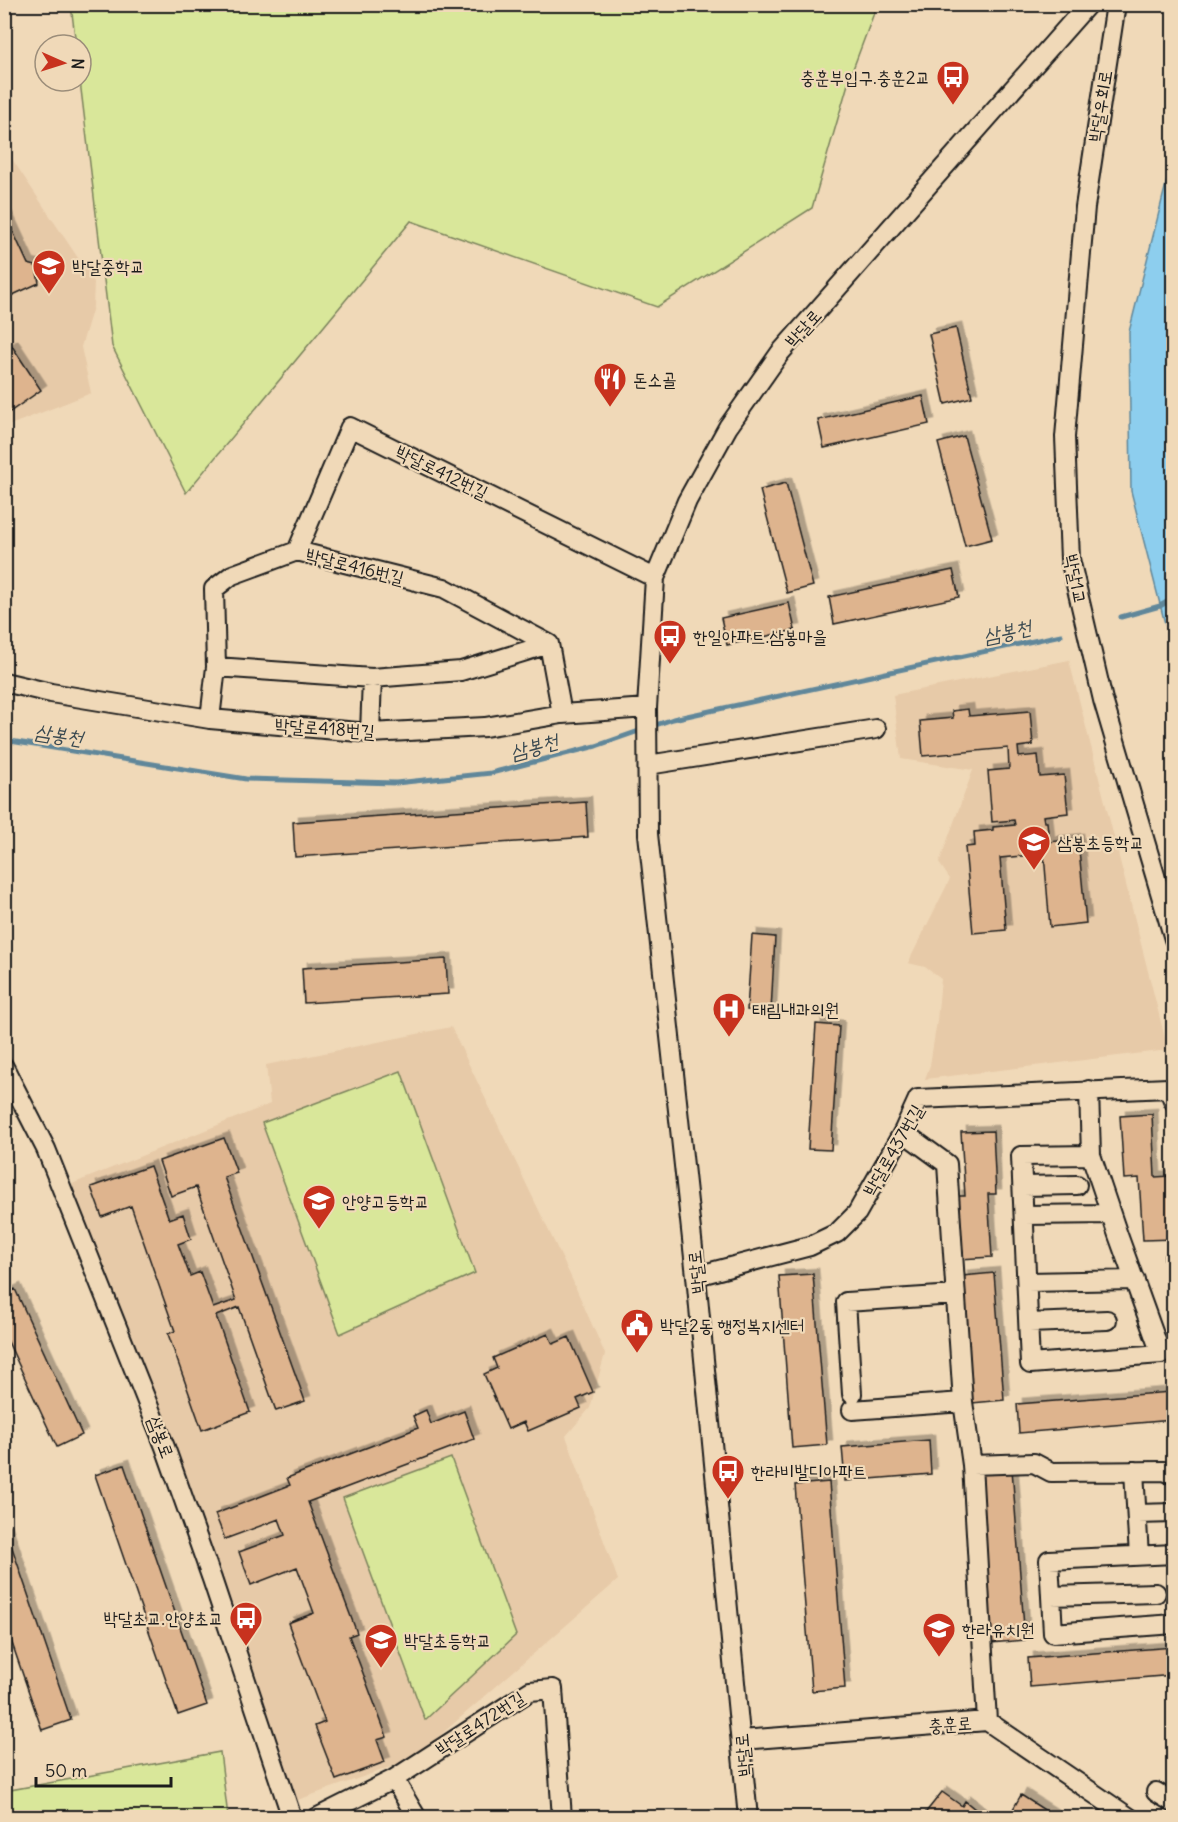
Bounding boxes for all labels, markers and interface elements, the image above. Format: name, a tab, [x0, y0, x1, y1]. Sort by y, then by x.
north arrow	[33, 33, 93, 93]
text: N	[68, 58, 88, 70]
bus stop icon: 충훈부입구.충훈2교	[935, 59, 971, 106]
place label: 충훈부입구.충훈2교	[801, 66, 930, 89]
street label: 박달우회로	[1083, 68, 1117, 144]
school or university icon: 박달중학교	[31, 248, 67, 295]
place label: 박달중학교	[72, 255, 144, 278]
street label: 박달로	[780, 304, 826, 352]
restaurant icon: 돈소골	[592, 361, 628, 408]
place label: 돈소골	[633, 368, 676, 391]
street label: 박달로412번길	[392, 440, 492, 504]
street label: 박달로416번길	[304, 543, 407, 589]
street label: 박달1교	[1060, 552, 1092, 606]
water label: 삼봉천	[981, 613, 1035, 648]
bus stop icon: 한일아파트.삼봉마을	[652, 618, 688, 665]
place label: 한일아파트.삼봉마을	[693, 625, 827, 648]
street label: 박달로418번길	[274, 713, 376, 743]
water label: 삼봉천	[33, 718, 87, 750]
water label: 삼봉천	[507, 727, 562, 764]
school or university icon: 삼봉초등학교	[1016, 824, 1052, 871]
place label: 삼봉초등학교	[1057, 831, 1144, 854]
hospital icon: 태림내과의원	[711, 991, 747, 1038]
place label: 태림내과의원	[752, 998, 839, 1021]
street label: 박달로437번길	[858, 1100, 929, 1200]
school or university icon: 안양고등학교	[301, 1183, 337, 1230]
place label: 안양고등학교	[342, 1190, 429, 1213]
street label: 박달로	[682, 1249, 710, 1295]
public building icon: 박달2동 행정복지센터	[619, 1307, 655, 1354]
place label: 박달2동 행정복지센터	[660, 1314, 805, 1337]
street label: 삼봉로	[142, 1413, 180, 1461]
bus stop icon: 한라비발디아파트	[710, 1453, 746, 1500]
place label: 한라비발디아파트	[751, 1460, 867, 1483]
bus stop icon: 박달초교.안양초교	[228, 1600, 264, 1647]
place label: 박달초교.안양초교	[103, 1607, 223, 1630]
school or university icon: 한라유치원	[921, 1611, 957, 1658]
place label: 한라유치원	[962, 1618, 1034, 1641]
school or university icon: 박달초등학교	[363, 1622, 399, 1669]
place label: 박달초등학교	[404, 1629, 491, 1652]
street label: 박달로472번길	[431, 1685, 529, 1760]
street label: 충훈로	[928, 1711, 972, 1737]
street label: 박달로	[730, 1732, 756, 1778]
scale bar	[36, 1750, 171, 1788]
text: 50 m	[45, 1759, 87, 1782]

